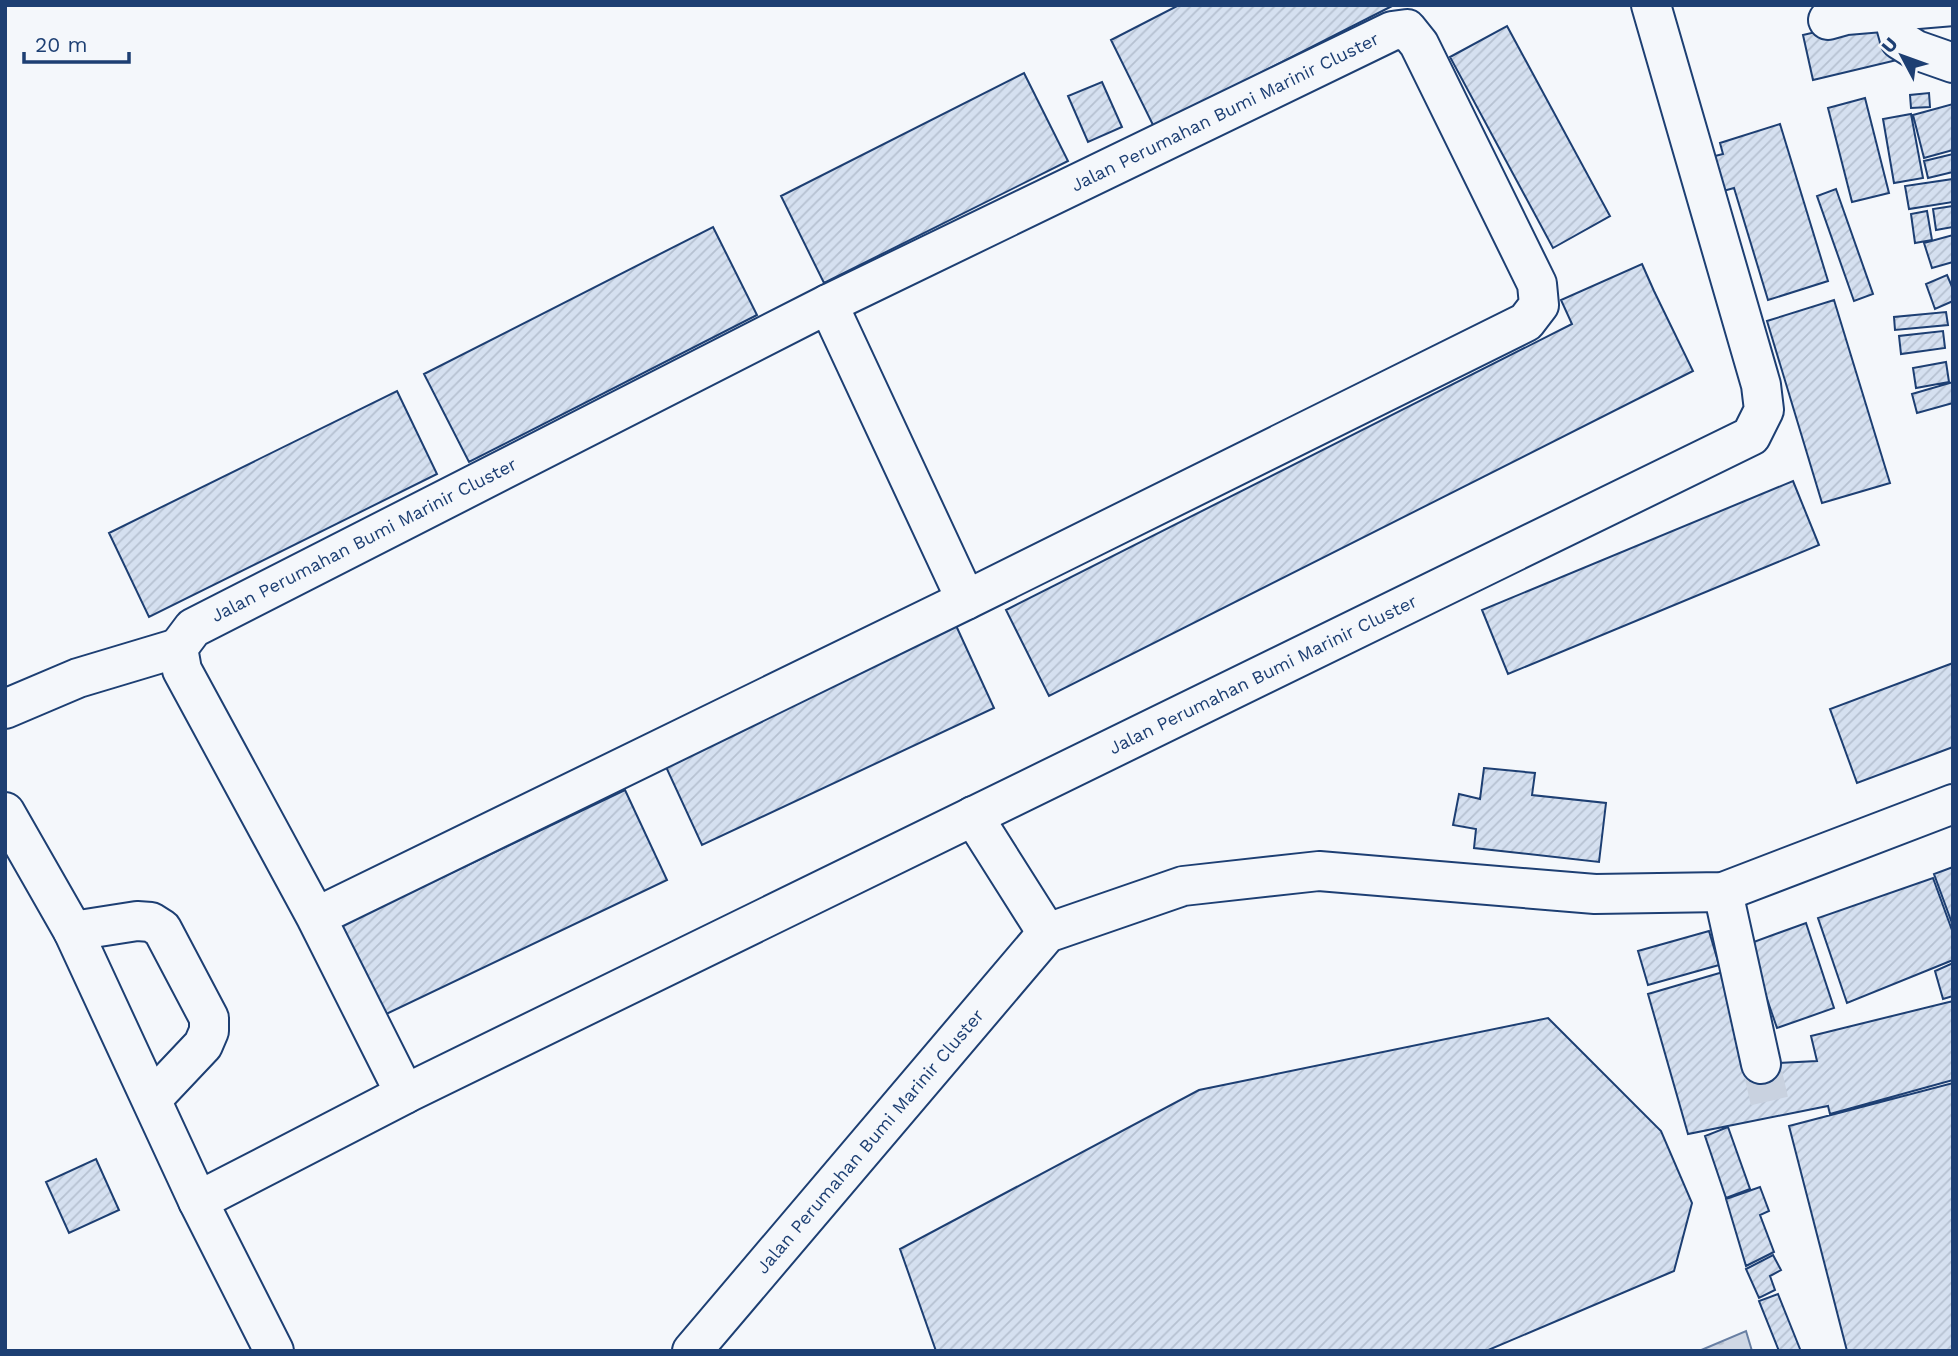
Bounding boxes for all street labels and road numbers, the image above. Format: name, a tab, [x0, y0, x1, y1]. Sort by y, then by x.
street label: Jalan Perumahan Bumi Marinir Cluster	[1067, 28, 1382, 195]
street label: Jalan Perumahan Bumi Marinir Cluster	[208, 453, 520, 626]
street label: Jalan Perumahan Bumi Marinir Cluster	[1105, 590, 1420, 758]
street label: Jalan Perumahan Bumi Marinir Cluster	[752, 1005, 988, 1278]

